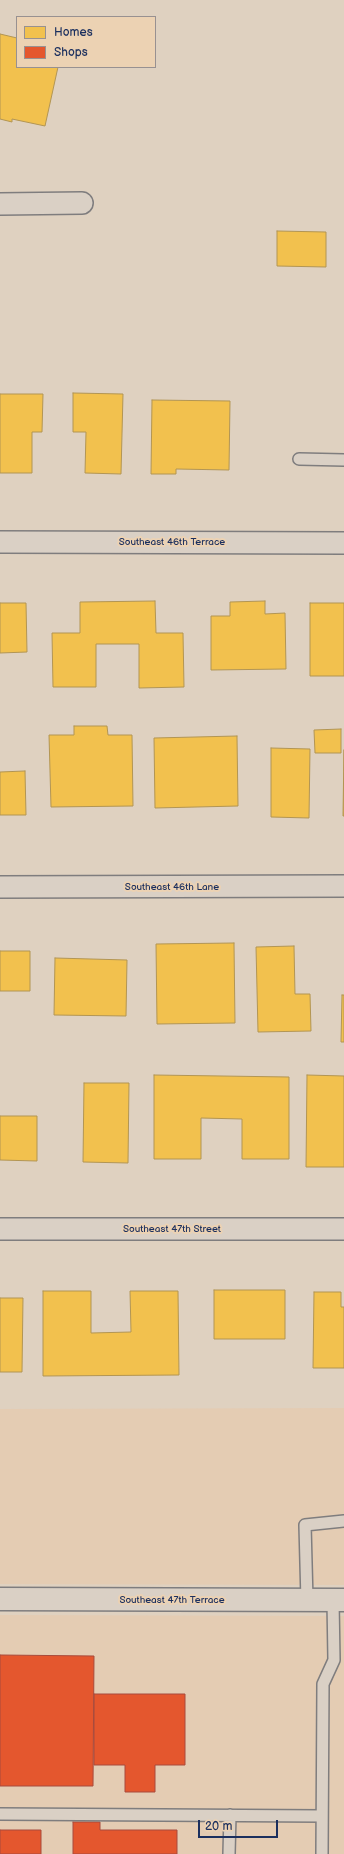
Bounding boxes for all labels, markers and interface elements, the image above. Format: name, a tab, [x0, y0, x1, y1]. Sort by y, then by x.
legend	[16, 16, 156, 68]
text: Homes	[54, 25, 93, 40]
text: Shops	[54, 45, 88, 60]
street label: Southeast 46th Terrace	[119, 536, 225, 548]
street label: Southeast 46th Lane	[125, 881, 219, 893]
street label: Southeast 47th Street	[123, 1223, 221, 1235]
street label: Southeast 47th Terrace	[119, 1594, 225, 1606]
scale bar	[200, 1812, 280, 1838]
text: 20 m	[205, 1819, 232, 1834]

